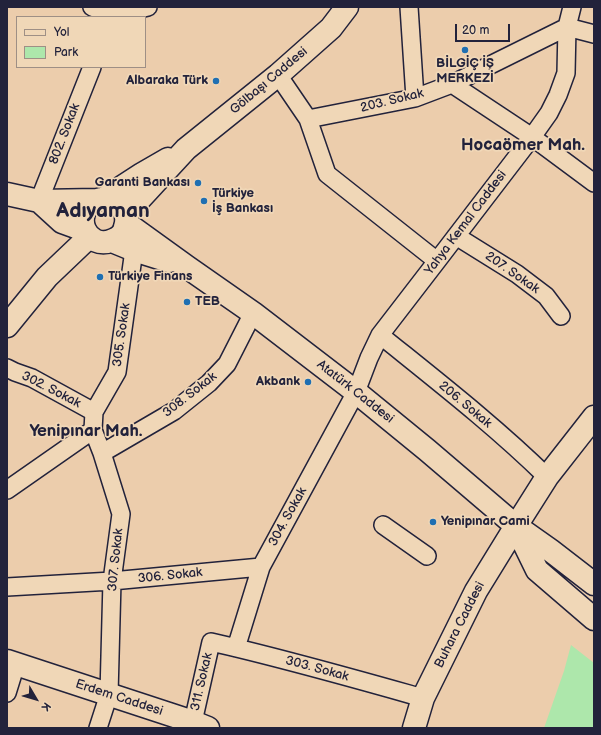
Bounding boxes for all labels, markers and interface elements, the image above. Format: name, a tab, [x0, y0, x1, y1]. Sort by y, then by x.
legend	[16, 16, 146, 68]
scale bar	[457, 16, 512, 42]
text: 20 m	[462, 23, 489, 38]
text: Yol	[54, 25, 69, 40]
street label: Gölbaşı Caddesi	[227, 44, 311, 118]
text: Park	[54, 45, 78, 60]
marker: BİLGİÇ İŞ MERKEZİ	[460, 45, 470, 55]
place label: BİLGİÇ İŞ MERKEZİ	[436, 56, 494, 87]
place label: Albaraka Türk	[126, 73, 208, 89]
marker: Albaraka Türk	[211, 76, 221, 86]
street label: 203. Sokak	[359, 86, 425, 116]
street label: 802. Sokak	[46, 101, 84, 167]
district label: Hocaömer Mah.	[461, 136, 585, 156]
street label: Yahya Kemal Caddesi	[422, 168, 510, 278]
place label: Garanti Bankası	[95, 175, 190, 191]
marker: Garanti Bankası	[193, 178, 203, 188]
place label: Türkiye İş Bankası	[212, 186, 273, 217]
marker: Türkiye İş Bankası	[199, 196, 209, 206]
district label: Adıyaman	[56, 199, 150, 225]
street label: 207. Sokak	[482, 249, 542, 297]
place label: Türkiye Finans	[108, 269, 192, 285]
marker: Türkiye Finans	[95, 272, 105, 282]
place label: TEB	[195, 294, 220, 310]
marker: TEB	[182, 297, 192, 307]
street label: 305. Sokak	[110, 302, 134, 368]
street label: Atatürk Caddesi	[313, 357, 397, 427]
street label: 302. Sokak	[19, 368, 83, 412]
street label: 308. Sokak	[160, 369, 220, 421]
place label: Akbank	[256, 374, 300, 390]
marker: Akbank	[303, 377, 313, 387]
street label: 206. Sokak	[435, 378, 495, 432]
district label: Yenipınar Mah.	[30, 422, 142, 442]
street label: 304. Sokak	[265, 485, 311, 549]
place label: Yenipınar Cami	[441, 514, 530, 530]
marker: Yenipınar Cami	[428, 517, 438, 527]
street label: 307. Sokak	[105, 528, 127, 592]
street label: 306. Sokak	[137, 565, 203, 587]
street label: Buhara Caddesi	[432, 579, 488, 671]
street label: 311. Sokak	[188, 651, 216, 713]
street label: 303. Sokak	[284, 653, 350, 685]
street label: Erdem Caddesi	[73, 677, 165, 719]
north arrow	[16, 679, 56, 719]
text: K	[38, 700, 53, 714]

